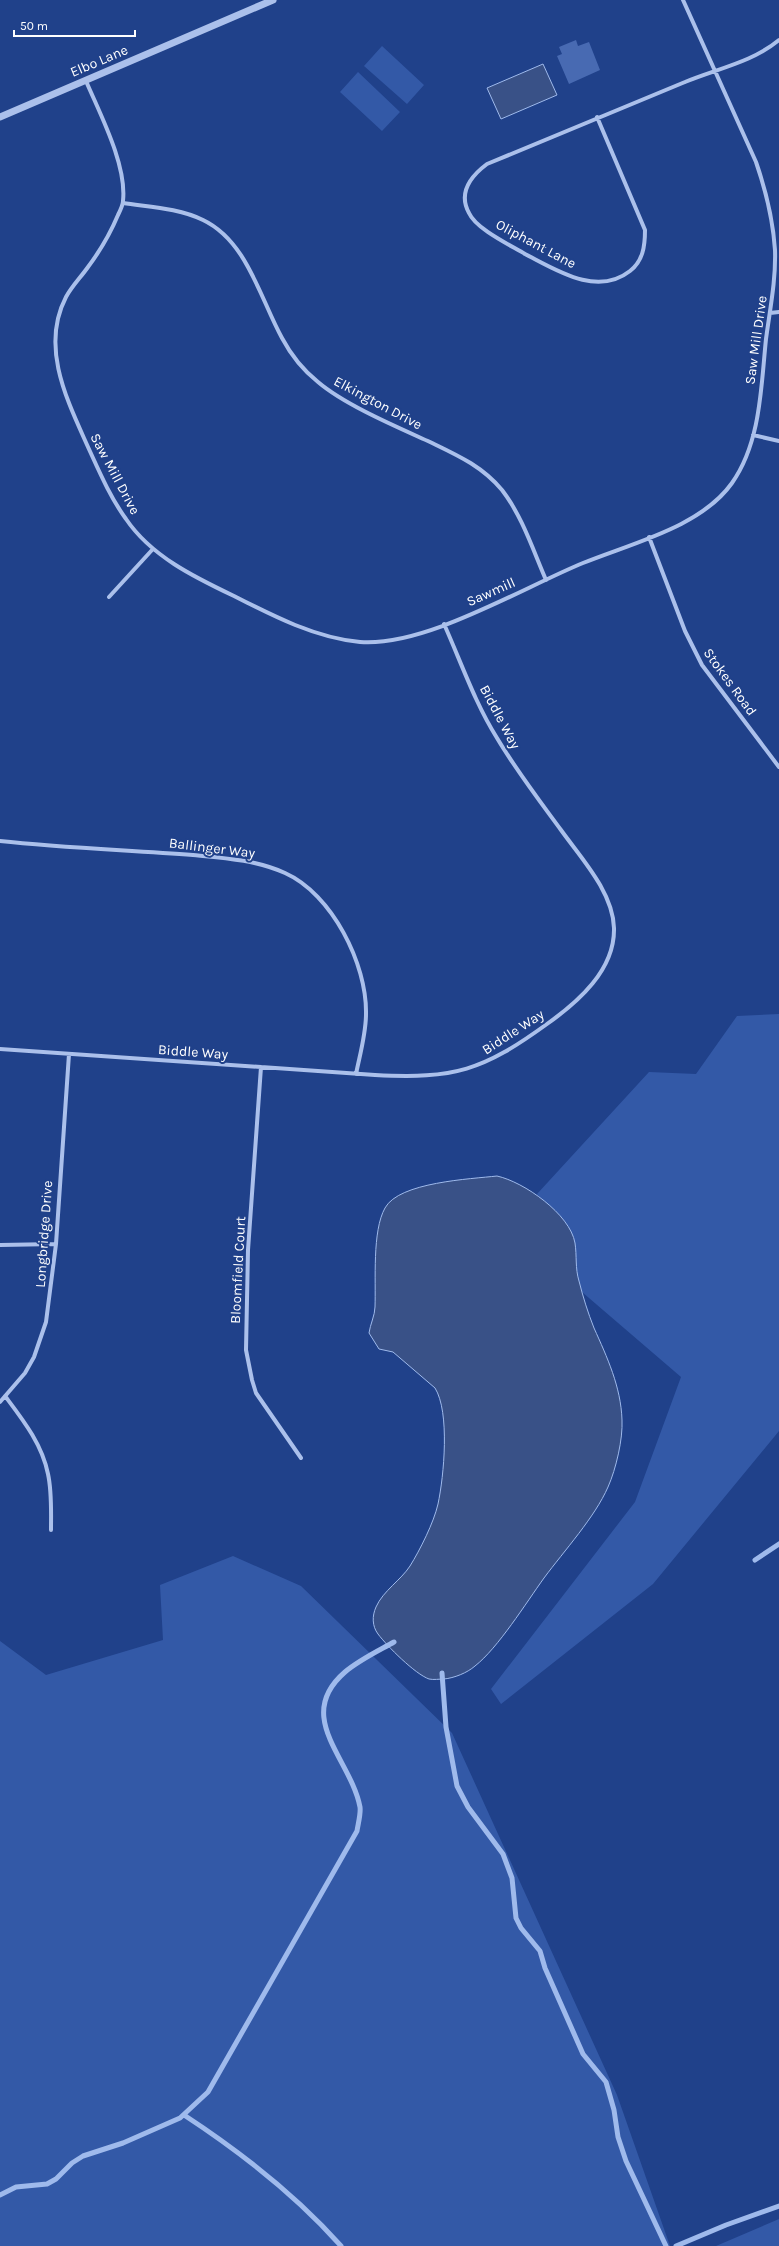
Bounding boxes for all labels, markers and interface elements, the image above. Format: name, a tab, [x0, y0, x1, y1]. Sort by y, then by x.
scale bar	[14, 12, 135, 38]
text: 50 m	[20, 19, 48, 33]
street label: Elbo Lane	[68, 41, 130, 81]
street label: Oliphant Lane	[493, 216, 579, 272]
street label: Saw Mill Drive	[741, 294, 771, 386]
street label: Elkington Drive	[331, 373, 425, 433]
street label: Saw Mill Drive	[86, 430, 144, 518]
street label: Sawmill	[464, 574, 518, 610]
street label: Stokes Road	[700, 645, 760, 719]
street label: Biddle Way	[476, 682, 524, 752]
street label: Ballinger Way	[168, 834, 257, 862]
street label: Biddle Way	[479, 1005, 547, 1058]
street label: Biddle Way	[157, 1041, 229, 1063]
street label: Longbridge Drive	[32, 1180, 56, 1288]
street label: Bloomfield Court	[227, 1216, 249, 1324]

